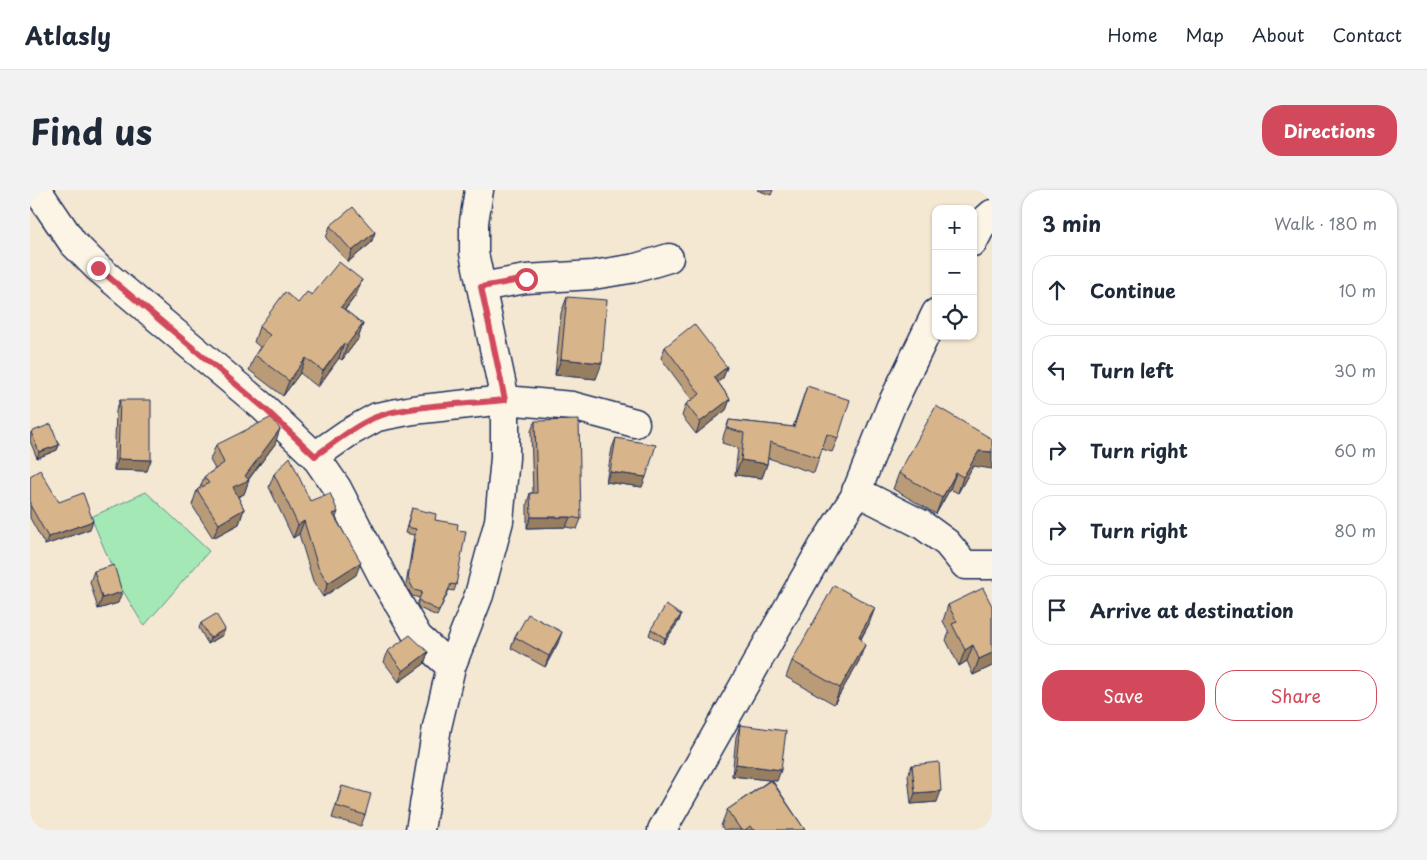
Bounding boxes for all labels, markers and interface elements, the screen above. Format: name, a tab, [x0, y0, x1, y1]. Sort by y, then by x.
text: Atlasly	[25, 17, 111, 53]
text: Home	[1107, 21, 1157, 48]
text: Map	[1185, 21, 1224, 48]
text: About	[1252, 21, 1304, 48]
text: Contact	[1332, 21, 1402, 48]
text: Find us	[30, 104, 152, 157]
button: Directions	[1262, 105, 1397, 156]
map controls	[932, 205, 977, 340]
button: +	[932, 205, 977, 250]
text: 3 min	[1042, 207, 1101, 239]
text: Walk · 180 m	[1274, 211, 1377, 235]
button: −	[932, 250, 977, 295]
route end	[87, 257, 110, 280]
route start	[515, 268, 538, 291]
icon: ahead	[1043, 276, 1071, 304]
text: Continue	[1090, 276, 1176, 304]
text: 10 m	[1339, 278, 1376, 302]
button: locate	[932, 295, 977, 340]
icon: left	[1043, 356, 1071, 384]
text: Turn left	[1090, 356, 1174, 384]
text: 30 m	[1334, 358, 1376, 382]
icon: right	[1043, 436, 1071, 464]
text: Turn right	[1090, 436, 1188, 464]
text: 60 m	[1334, 438, 1376, 462]
icon: right	[1043, 516, 1071, 544]
text: Turn right	[1090, 516, 1188, 544]
text: 80 m	[1334, 518, 1376, 542]
icon: arrive	[1043, 596, 1071, 624]
text: Arrive at destination	[1090, 596, 1294, 624]
button: Save	[1042, 670, 1205, 721]
button: Share	[1215, 670, 1377, 721]

